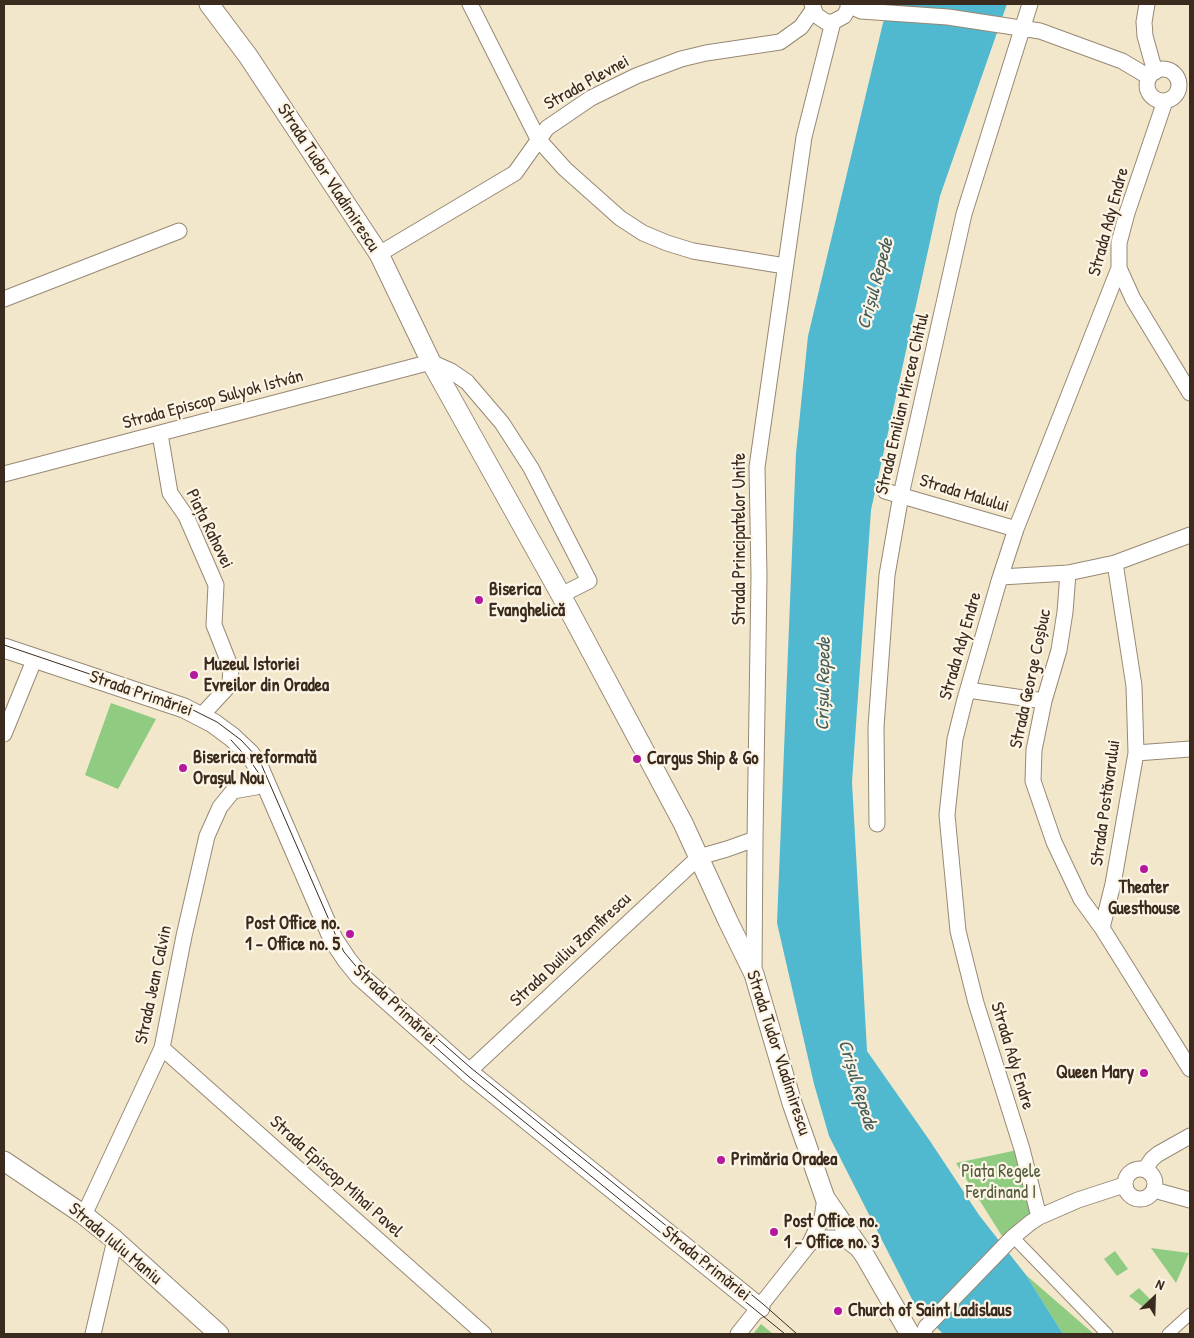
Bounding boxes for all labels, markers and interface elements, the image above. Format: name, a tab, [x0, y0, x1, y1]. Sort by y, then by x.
street label: Strada Plevnei	[541, 51, 633, 115]
street label: Strada Tudor Vladimirescu	[272, 100, 384, 256]
street label: Strada Ady Endre	[1084, 165, 1134, 279]
water label: Crișul Repede	[853, 236, 899, 332]
street label: Strada Emilian Mircea Chitul	[872, 311, 934, 497]
street label: Strada Episcop Sulyok István	[120, 366, 306, 434]
street label: Strada Principatelor Unite	[729, 453, 751, 625]
street label: Strada Malului	[917, 470, 1011, 518]
street label: Piața Rahovei	[181, 486, 237, 572]
place label: Biserica Evanghelică	[489, 579, 565, 622]
street label: Strada Ady Endre	[935, 589, 987, 703]
marker: Biserica Evanghelică	[473, 594, 485, 606]
street label: Strada George Coșbuc	[1006, 607, 1056, 751]
water label: Crișul Repede	[812, 637, 836, 731]
place label: Muzeul Istoriei Evreilor din Oradea	[204, 654, 329, 696]
street label: Strada Primăriei	[87, 666, 195, 722]
marker: Muzeul Istoriei Evreilor din Oradea	[188, 669, 200, 681]
street label: Strada Postăvarului	[1086, 739, 1126, 867]
place label: Biserica reformată Orașul Nou	[193, 747, 317, 790]
place label: Cargus Ship & Go	[647, 748, 758, 770]
marker: Cargus Ship & Go	[631, 753, 643, 765]
marker: Biserica reformată Orașul Nou	[177, 762, 189, 774]
marker: Theater Guesthouse	[1138, 863, 1150, 875]
place label: Theater Guesthouse	[1108, 877, 1180, 920]
street label: Strada Duiliu Zamfirescu	[506, 888, 636, 1012]
place label: Post Office no. 1 - Office no. 5	[245, 913, 340, 956]
street label: Strada Jean Calvin	[131, 924, 177, 1046]
marker: Post Office no. 1 - Office no. 5	[344, 928, 356, 940]
street label: Strada Primăriei	[348, 960, 442, 1050]
street label: Strada Tudor Vladimirescu	[741, 968, 815, 1138]
street label: Strada Ady Endre	[985, 1000, 1039, 1112]
water label: Crișul Repede	[832, 1037, 882, 1133]
place label: Queen Mary	[1056, 1062, 1134, 1084]
marker: Queen Mary	[1138, 1067, 1150, 1079]
street label: Strada Episcop Mihai Pavel	[265, 1112, 407, 1242]
place label: Primăria Oradea	[731, 1149, 837, 1171]
marker: Primăria Oradea	[715, 1154, 727, 1166]
park label: Piața Regele Ferdinand I	[961, 1161, 1041, 1204]
street label: Strada Iuliu Maniu	[64, 1199, 166, 1289]
place label: Post Office no. 1 - Office no. 3	[784, 1211, 879, 1254]
street label: Strada Primăriei	[657, 1222, 755, 1306]
marker: Post Office no. 1 - Office no. 3	[768, 1226, 780, 1238]
north arrow	[1129, 1273, 1179, 1323]
text: N	[1153, 1274, 1168, 1294]
place label: Church of Saint Ladislaus	[848, 1300, 1012, 1322]
marker: Church of Saint Ladislaus	[832, 1305, 844, 1317]

